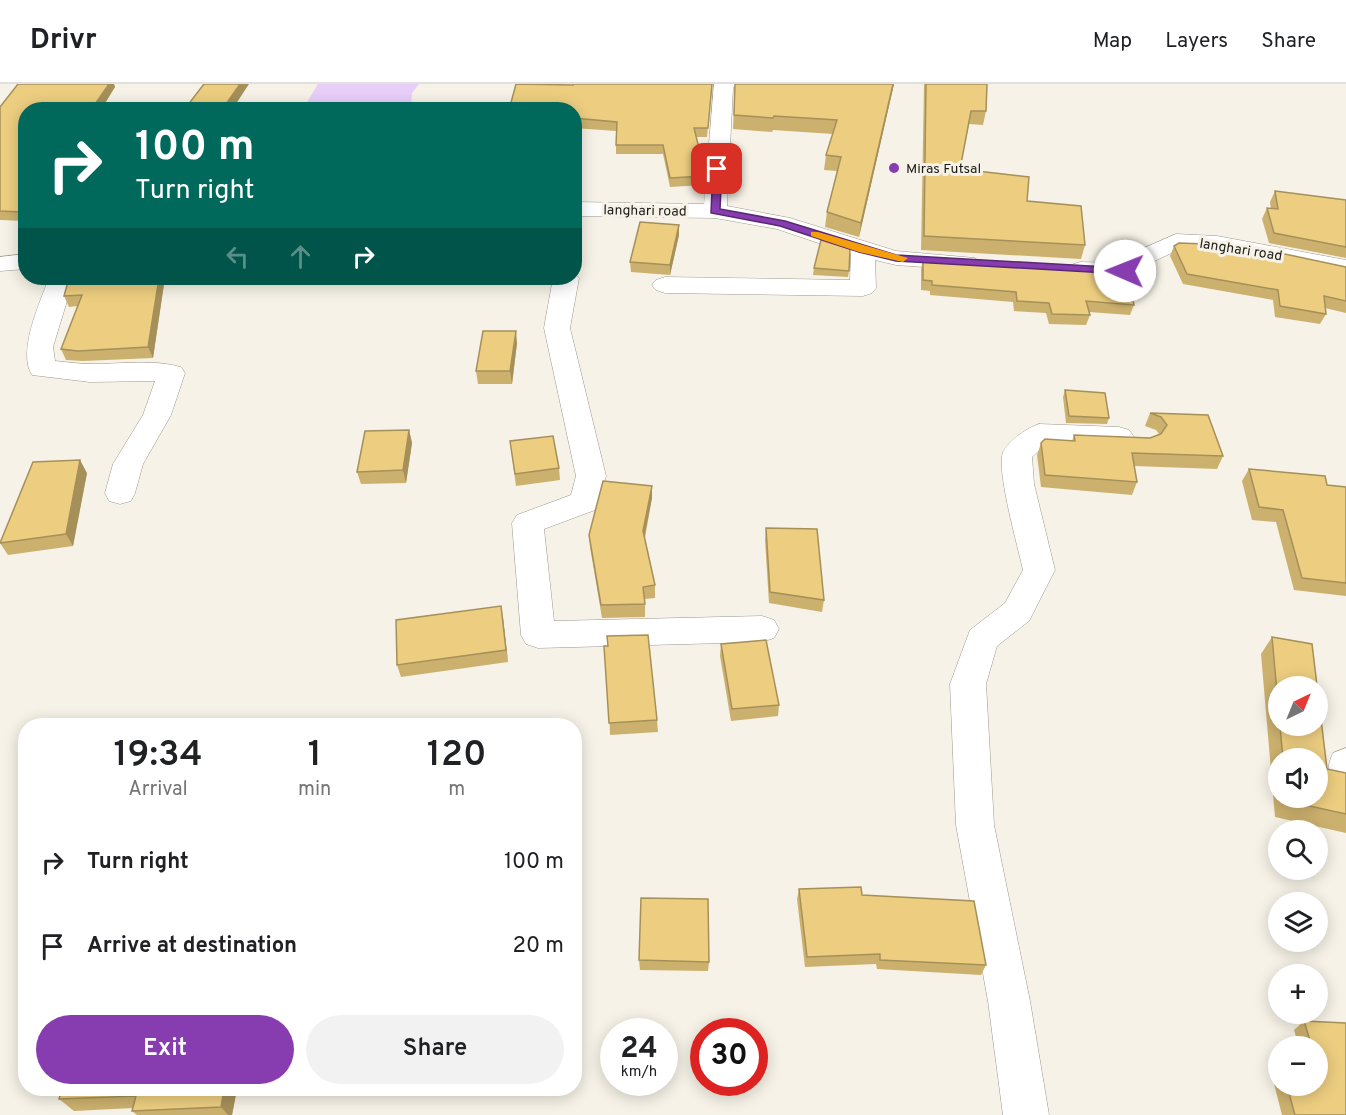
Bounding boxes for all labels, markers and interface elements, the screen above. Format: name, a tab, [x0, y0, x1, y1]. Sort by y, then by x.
text: Drivr	[30, 23, 97, 59]
text: Map	[1093, 28, 1132, 55]
text: Layers	[1165, 28, 1228, 55]
text: Share	[1261, 28, 1316, 55]
text: 100 m	[135, 122, 254, 175]
icon: right	[36, 126, 114, 204]
pin	[691, 143, 742, 194]
icon: arrive	[700, 152, 733, 185]
marker: Miras Futsal	[887, 161, 901, 175]
place label: Miras Futsal	[906, 161, 981, 178]
text: Turn right	[135, 174, 254, 208]
street label: langhari road	[603, 202, 687, 221]
street label: langhari road	[1198, 236, 1283, 265]
position arrow	[1093, 239, 1157, 303]
icon: left	[221, 240, 254, 273]
icon: ahead	[284, 240, 317, 273]
icon: right	[347, 240, 380, 273]
north arrow	[1268, 676, 1328, 736]
map controls	[1268, 676, 1328, 1096]
text: 19:34	[114, 733, 203, 779]
text: 1	[308, 733, 322, 779]
text: 120	[427, 733, 486, 779]
button: sound	[1268, 748, 1328, 808]
text: Arrival	[128, 777, 188, 803]
text: min	[298, 777, 331, 803]
text: m	[448, 777, 465, 803]
button: search	[1268, 820, 1328, 880]
icon: right	[36, 846, 69, 879]
text: Turn right	[87, 849, 189, 876]
text: 100 m	[504, 849, 564, 876]
button: layers	[1268, 892, 1328, 952]
icon: arrive	[36, 930, 69, 963]
text: Arrive at destination	[87, 933, 297, 960]
text: 20 m	[513, 933, 564, 960]
button: +	[1268, 964, 1328, 1024]
button: Exit	[36, 1015, 294, 1084]
button: Share	[306, 1015, 564, 1084]
speed limit sign: 30	[690, 1018, 768, 1096]
text: 24	[620, 1031, 658, 1068]
button: −	[1268, 1036, 1328, 1096]
text: km/h	[621, 1063, 657, 1082]

